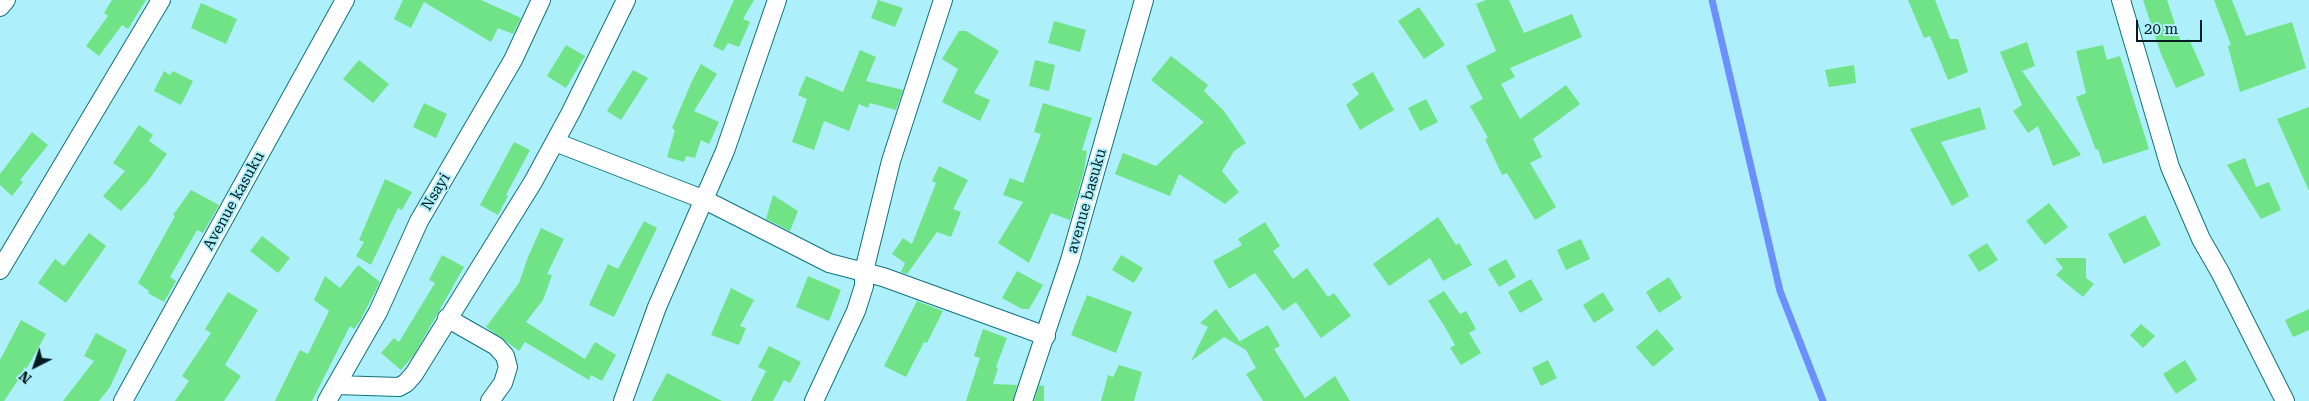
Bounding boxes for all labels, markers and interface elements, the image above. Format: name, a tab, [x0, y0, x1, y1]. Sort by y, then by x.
scale bar	[2139, 10, 2205, 42]
text: 20 m	[2144, 20, 2178, 38]
street label: avenue basuku	[1063, 147, 1111, 255]
street label: Avenue kasuku	[200, 149, 268, 253]
street label: Nsayi	[418, 170, 454, 214]
north arrow	[10, 341, 60, 391]
text: N	[16, 368, 34, 387]

